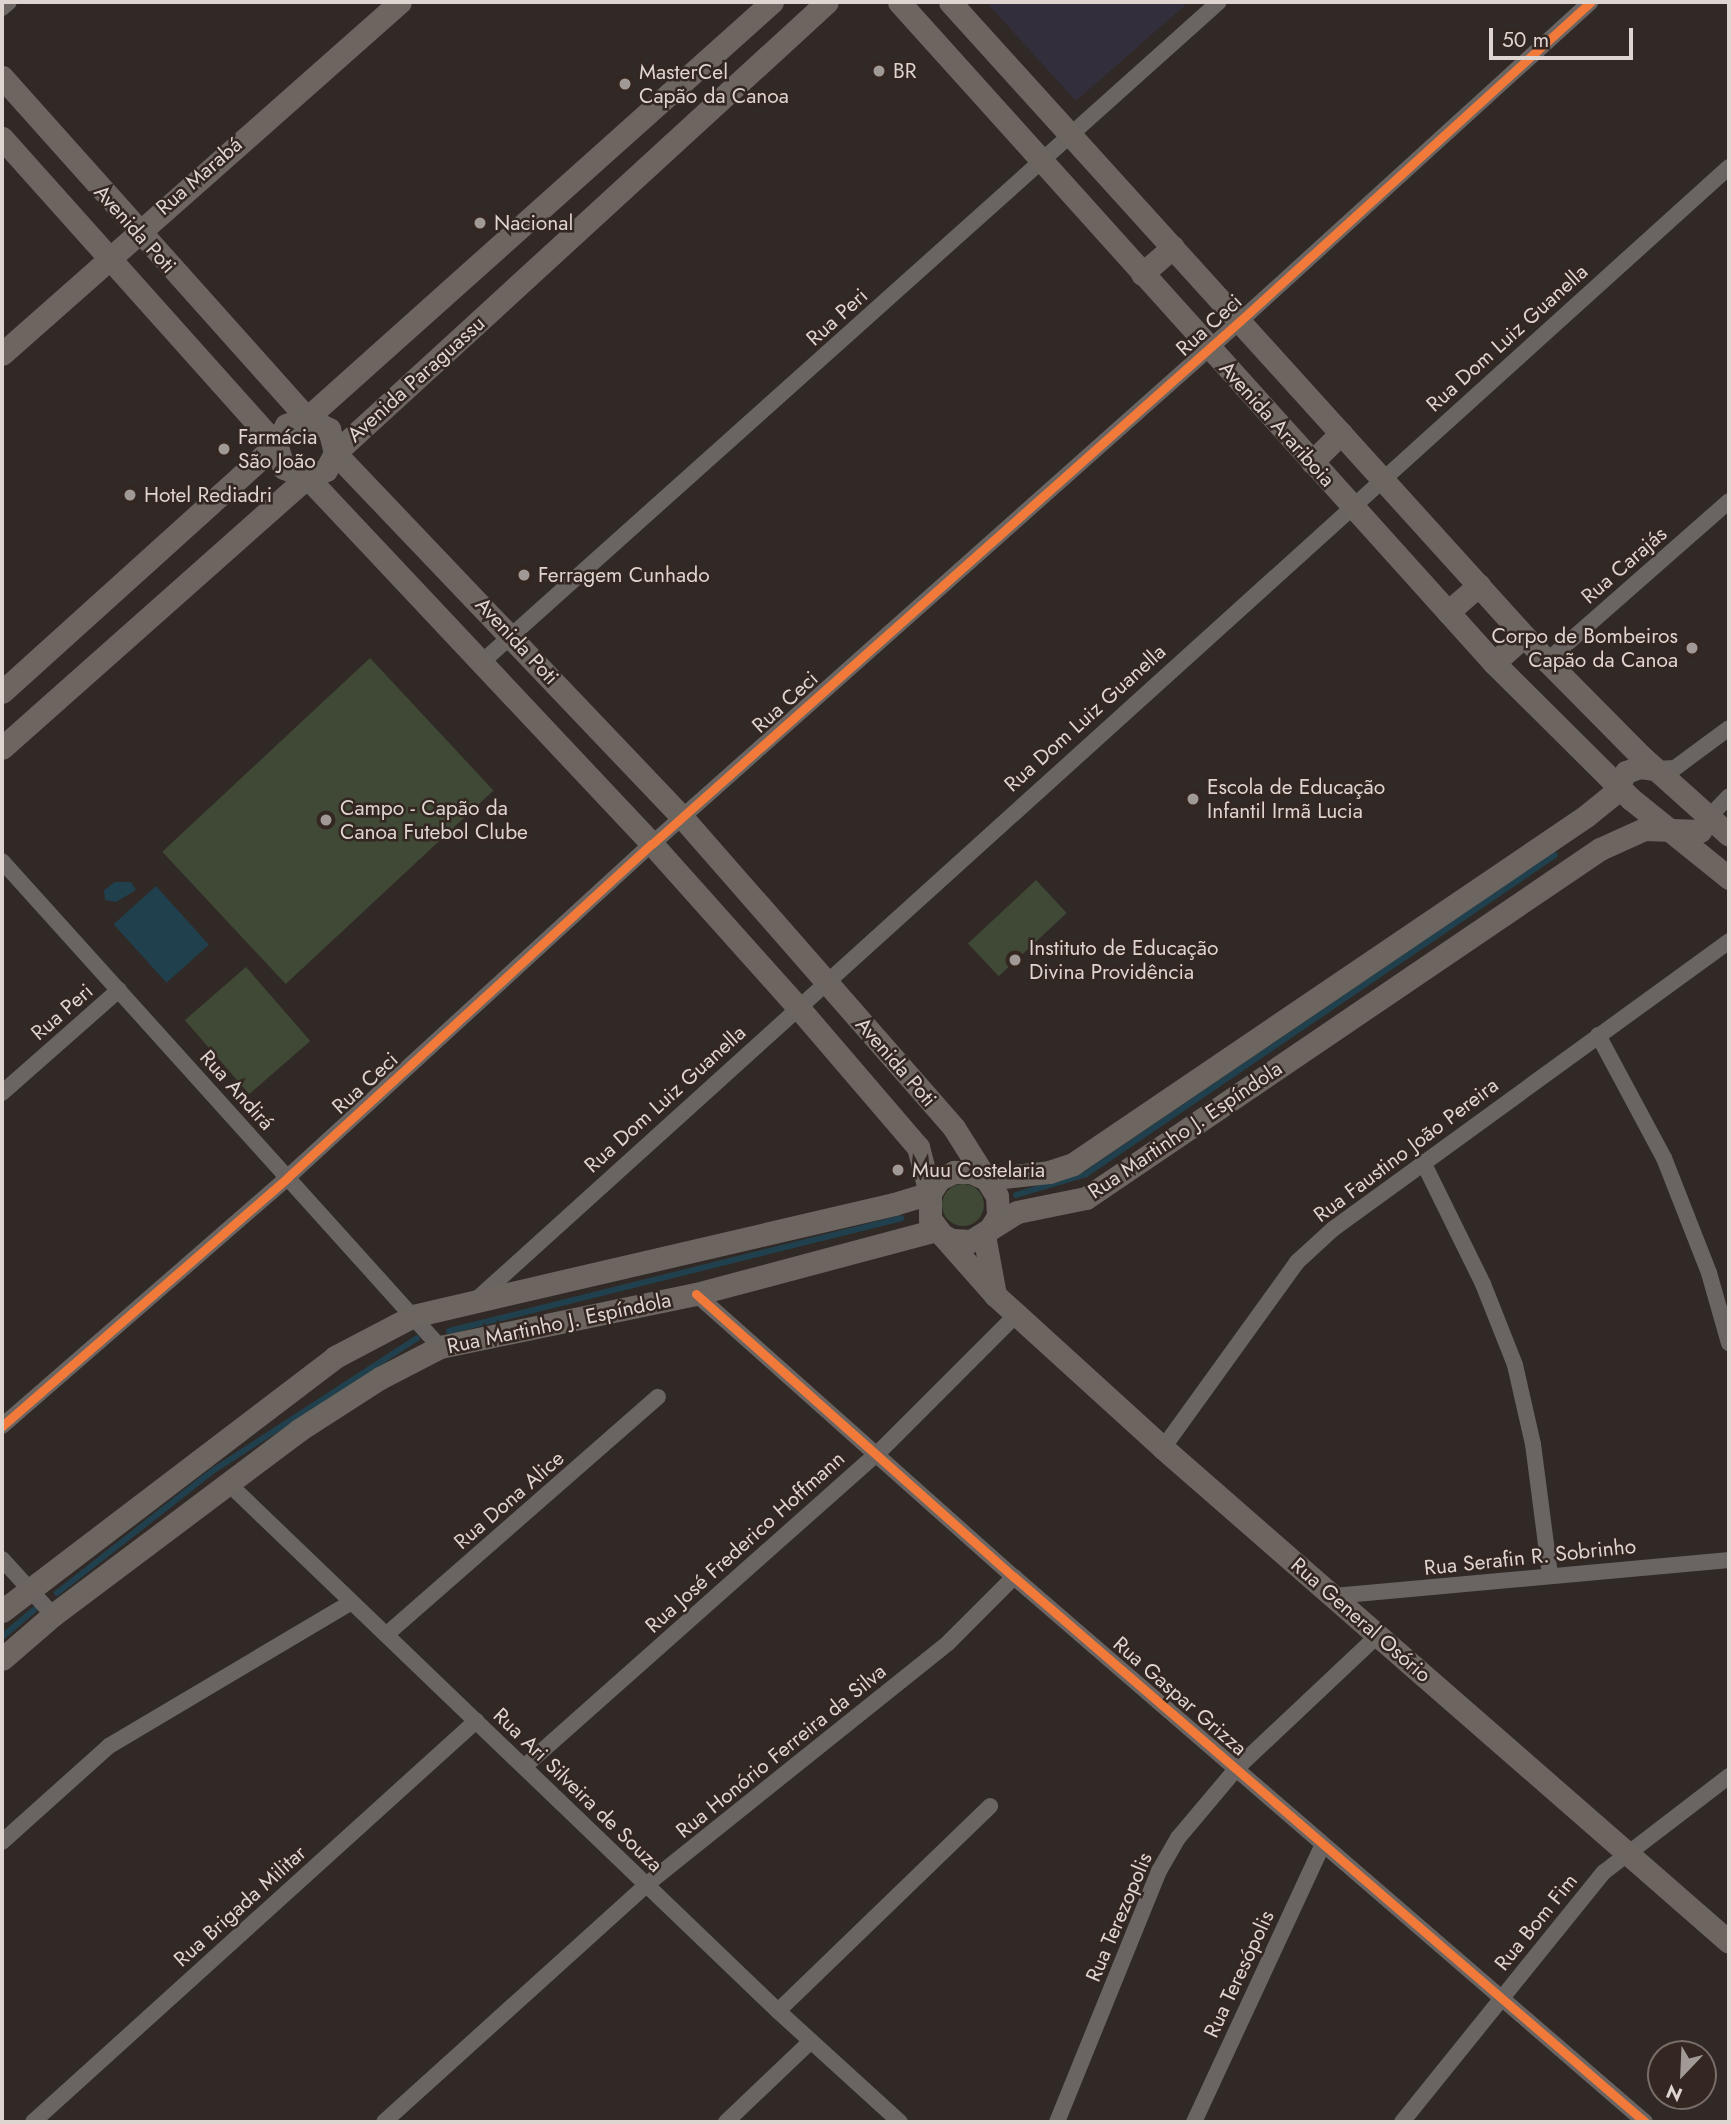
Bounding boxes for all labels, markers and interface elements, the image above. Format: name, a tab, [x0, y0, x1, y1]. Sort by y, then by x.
scale bar	[1493, 14, 1636, 58]
text: 50 m	[1502, 25, 1549, 55]
place label: BR	[893, 58, 916, 84]
place label: MasterCel Capão da Canoa	[639, 59, 789, 109]
marker: BR	[871, 63, 887, 79]
marker: MasterCel Capão da Canoa	[617, 76, 633, 92]
street label: Rua Marabá	[151, 132, 247, 220]
street label: Avenida Poti	[89, 180, 181, 278]
place label: Nacional	[494, 210, 573, 236]
marker: Nacional	[472, 215, 488, 231]
street label: Rua Dom Luiz Guanella	[1421, 259, 1593, 417]
street label: Rua Peri	[801, 283, 873, 351]
street label: Rua Ceci	[1171, 289, 1247, 361]
street label: Avenida Paraguassu	[342, 311, 490, 447]
street label: Avenida Arariboia	[1214, 356, 1340, 492]
place label: Farmácia São João	[238, 424, 317, 474]
marker: Farmácia São João	[216, 441, 232, 457]
place label: Hotel Rediadri	[144, 482, 272, 508]
marker: Hotel Rediadri	[122, 487, 138, 503]
street label: Rua Carajás	[1576, 521, 1672, 609]
place label: Ferragem Cunhado	[538, 562, 710, 588]
marker: Ferragem Cunhado	[516, 567, 532, 583]
street label: Avenida Poti	[470, 592, 564, 690]
place label: Corpo de Bombeiros Capão da Canoa	[1491, 623, 1678, 673]
street label: Rua Dom Luiz Guanella	[999, 639, 1171, 797]
marker: Corpo de Bombeiros Capão da Canoa	[1684, 640, 1700, 656]
street label: Rua Ceci	[747, 666, 823, 738]
place label: Escola de Educação Infantil Irmã Lucia	[1207, 774, 1385, 824]
marker: Escola de Educação Infantil Irmã Lucia	[1185, 791, 1201, 807]
place label: Campo - Capão da Canoa Futebol Clube	[340, 795, 528, 845]
marker: Campo - Capão da Canoa Futebol Clube	[318, 812, 334, 828]
place label: Instituto de Educação Divina Providência	[1029, 935, 1218, 985]
marker: Instituto de Educação Divina Providência	[1007, 952, 1023, 968]
street label: Rua Peri	[26, 978, 98, 1046]
street label: Avenida Poti	[850, 1012, 942, 1112]
street label: Rua Dom Luiz Guanella	[579, 1020, 751, 1178]
street label: Rua Andirá	[195, 1045, 279, 1135]
street label: Rua Ceci	[327, 1047, 403, 1119]
street label: Rua Martinho J. Espíndola	[1083, 1056, 1287, 1204]
street label: Rua Faustino João Pereira	[1309, 1072, 1503, 1228]
place label: Muu Costelaria	[912, 1157, 1045, 1183]
marker: Muu Costelaria	[890, 1162, 906, 1178]
street label: Rua Martinho J. Espíndola	[445, 1287, 673, 1359]
street label: Rua Dona Alice	[449, 1445, 569, 1555]
street label: Rua José Frederico Hoffmann	[640, 1446, 850, 1638]
street label: Rua Serafin R. Sobrinho	[1423, 1533, 1637, 1581]
street label: Rua General Osório	[1286, 1552, 1436, 1688]
street label: Rua Gaspar Grizza	[1108, 1631, 1252, 1761]
street label: Rua Honório Ferreira da Silva	[671, 1659, 891, 1843]
street label: Rua Ari Silveira de Souza	[488, 1703, 668, 1877]
street label: Rua Brigada Militar	[169, 1840, 311, 1972]
street label: Rua Terezopolis	[1080, 1849, 1158, 1985]
street label: Rua Bom Fim	[1489, 1868, 1583, 1976]
street label: Rua Teresópolis	[1199, 1906, 1279, 2042]
north arrow	[1647, 2040, 1717, 2110]
text: N	[1662, 2078, 1687, 2108]

